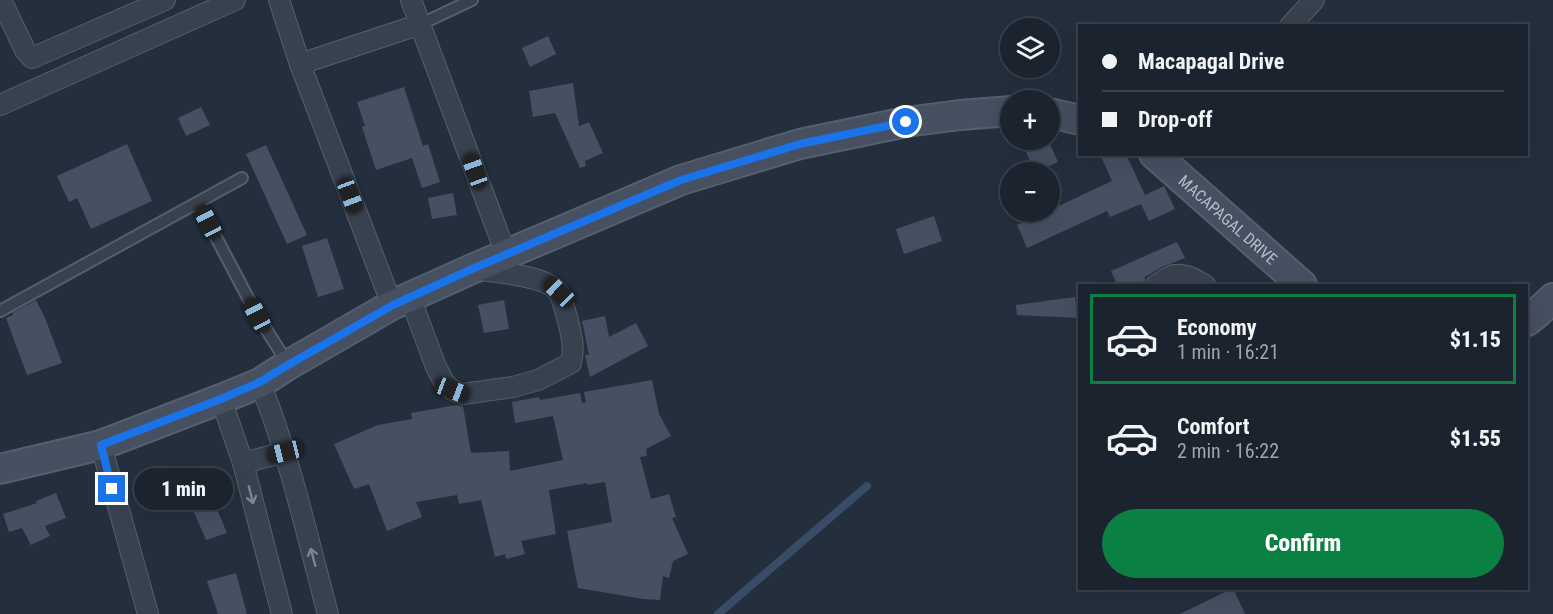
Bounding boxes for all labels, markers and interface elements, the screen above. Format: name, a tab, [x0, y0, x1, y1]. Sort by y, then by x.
map controls	[1000, 18, 1060, 222]
button: layers	[1000, 18, 1060, 78]
text: Macapagal Drive	[1138, 49, 1284, 74]
button: +	[1000, 90, 1060, 150]
text: Drop-off	[1138, 107, 1212, 132]
route start	[892, 108, 919, 135]
car	[460, 151, 490, 191]
button: −	[1000, 162, 1060, 222]
street label: MACAPAGAL DRIVE	[1175, 171, 1281, 268]
car	[335, 175, 365, 215]
car	[192, 202, 224, 242]
car	[540, 273, 578, 311]
car	[241, 295, 273, 335]
icon: car	[1105, 312, 1159, 366]
text: Economy	[1177, 315, 1257, 340]
text: $1.15	[1450, 327, 1501, 352]
text: 1 min · 16:21	[1177, 340, 1279, 364]
car	[432, 375, 472, 405]
icon: car	[1105, 411, 1159, 465]
text: Comfort	[1177, 414, 1250, 439]
text: $1.55	[1450, 426, 1501, 451]
car	[265, 439, 305, 465]
text: 2 min · 16:22	[1177, 439, 1279, 463]
callout: 1 min	[133, 468, 232, 510]
route end	[98, 475, 125, 502]
text: 1 min	[161, 477, 206, 501]
one-way arrow	[246, 485, 258, 504]
button: Confirm	[1102, 509, 1504, 578]
one-way arrow	[307, 548, 318, 567]

